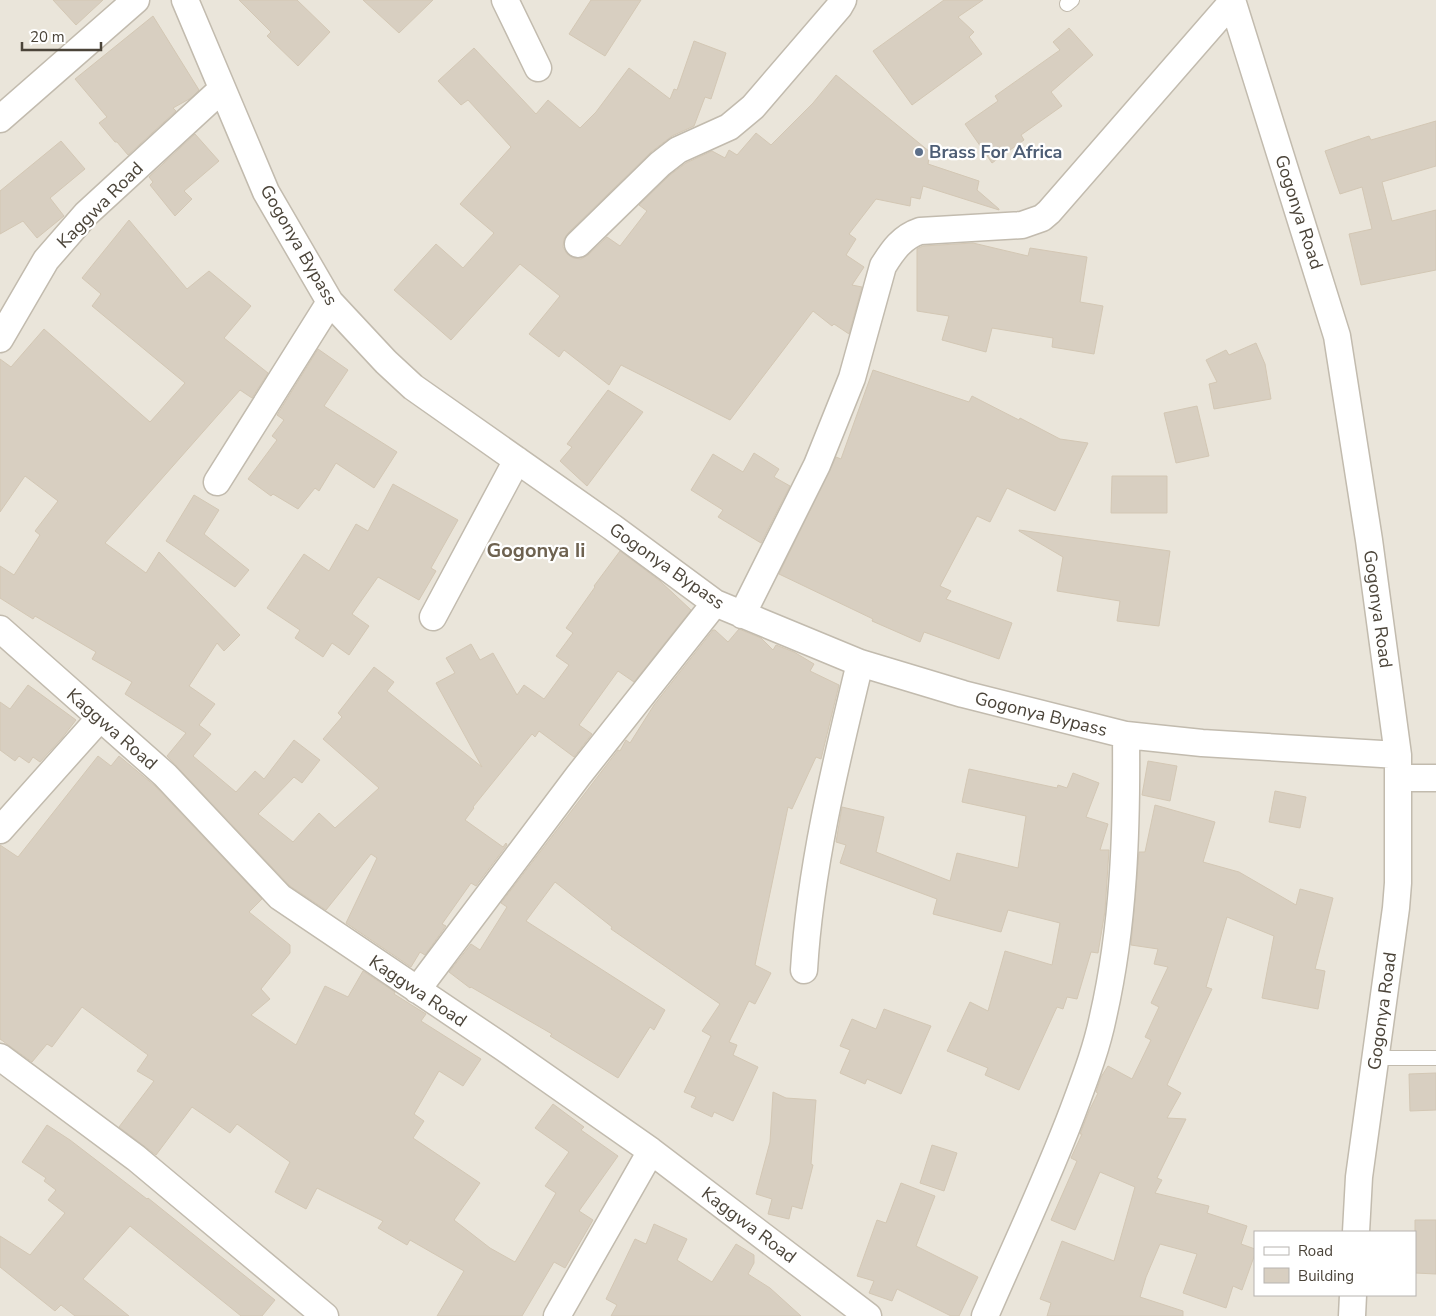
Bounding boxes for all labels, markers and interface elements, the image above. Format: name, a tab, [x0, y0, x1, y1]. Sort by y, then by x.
scale bar	[22, 20, 101, 52]
text: 20 m	[30, 27, 65, 47]
place label: Brass For Africa	[929, 140, 1062, 164]
marker: Brass For Africa	[913, 146, 925, 158]
street label: Gogonya Road	[1269, 152, 1329, 272]
street label: Kaggwa Road	[52, 157, 148, 253]
street label: Gogonya Bypass	[255, 180, 343, 310]
street label: Gogonya Bypass	[605, 517, 729, 615]
district label: Gogonya Ii	[487, 537, 585, 564]
street label: Gogonya Road	[1358, 548, 1398, 670]
street label: Kaggwa Road	[62, 683, 162, 775]
street label: Gogonya Bypass	[972, 686, 1110, 742]
street label: Kaggwa Road	[364, 949, 472, 1033]
street label: Gogonya Road	[1362, 950, 1402, 1072]
street label: Kaggwa Road	[697, 1181, 801, 1269]
legend	[1254, 1231, 1416, 1296]
text: Road	[1298, 1241, 1333, 1261]
text: Building	[1298, 1266, 1354, 1286]

